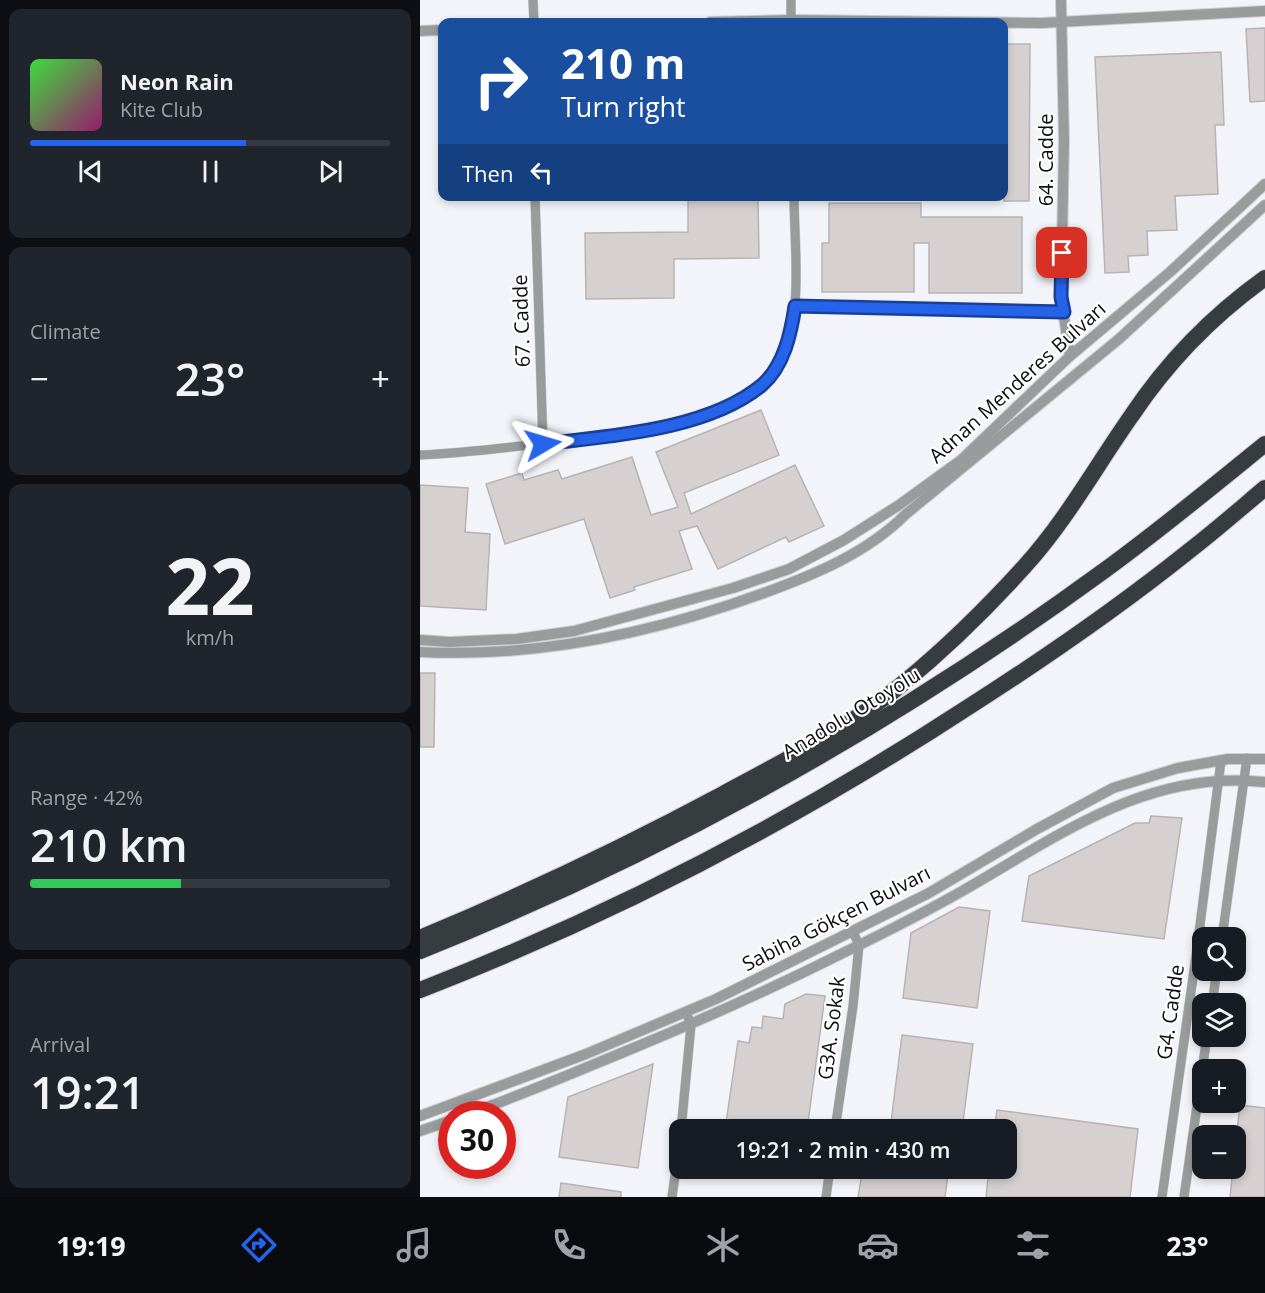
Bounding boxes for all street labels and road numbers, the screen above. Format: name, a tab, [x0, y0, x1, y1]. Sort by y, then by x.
street label: 64. Cadde	[1032, 114, 1059, 206]
street label: 67. Cadde	[506, 274, 536, 368]
street label: Adnan Menderes Bulvarı	[923, 295, 1111, 469]
street label: Anadolu Otoyolu	[777, 661, 925, 765]
street label: Sabiha Gökçen Bulvarı	[737, 859, 935, 977]
street label: G4. Cadde	[1150, 963, 1190, 1061]
street label: G3A. Sokak	[811, 974, 851, 1081]

